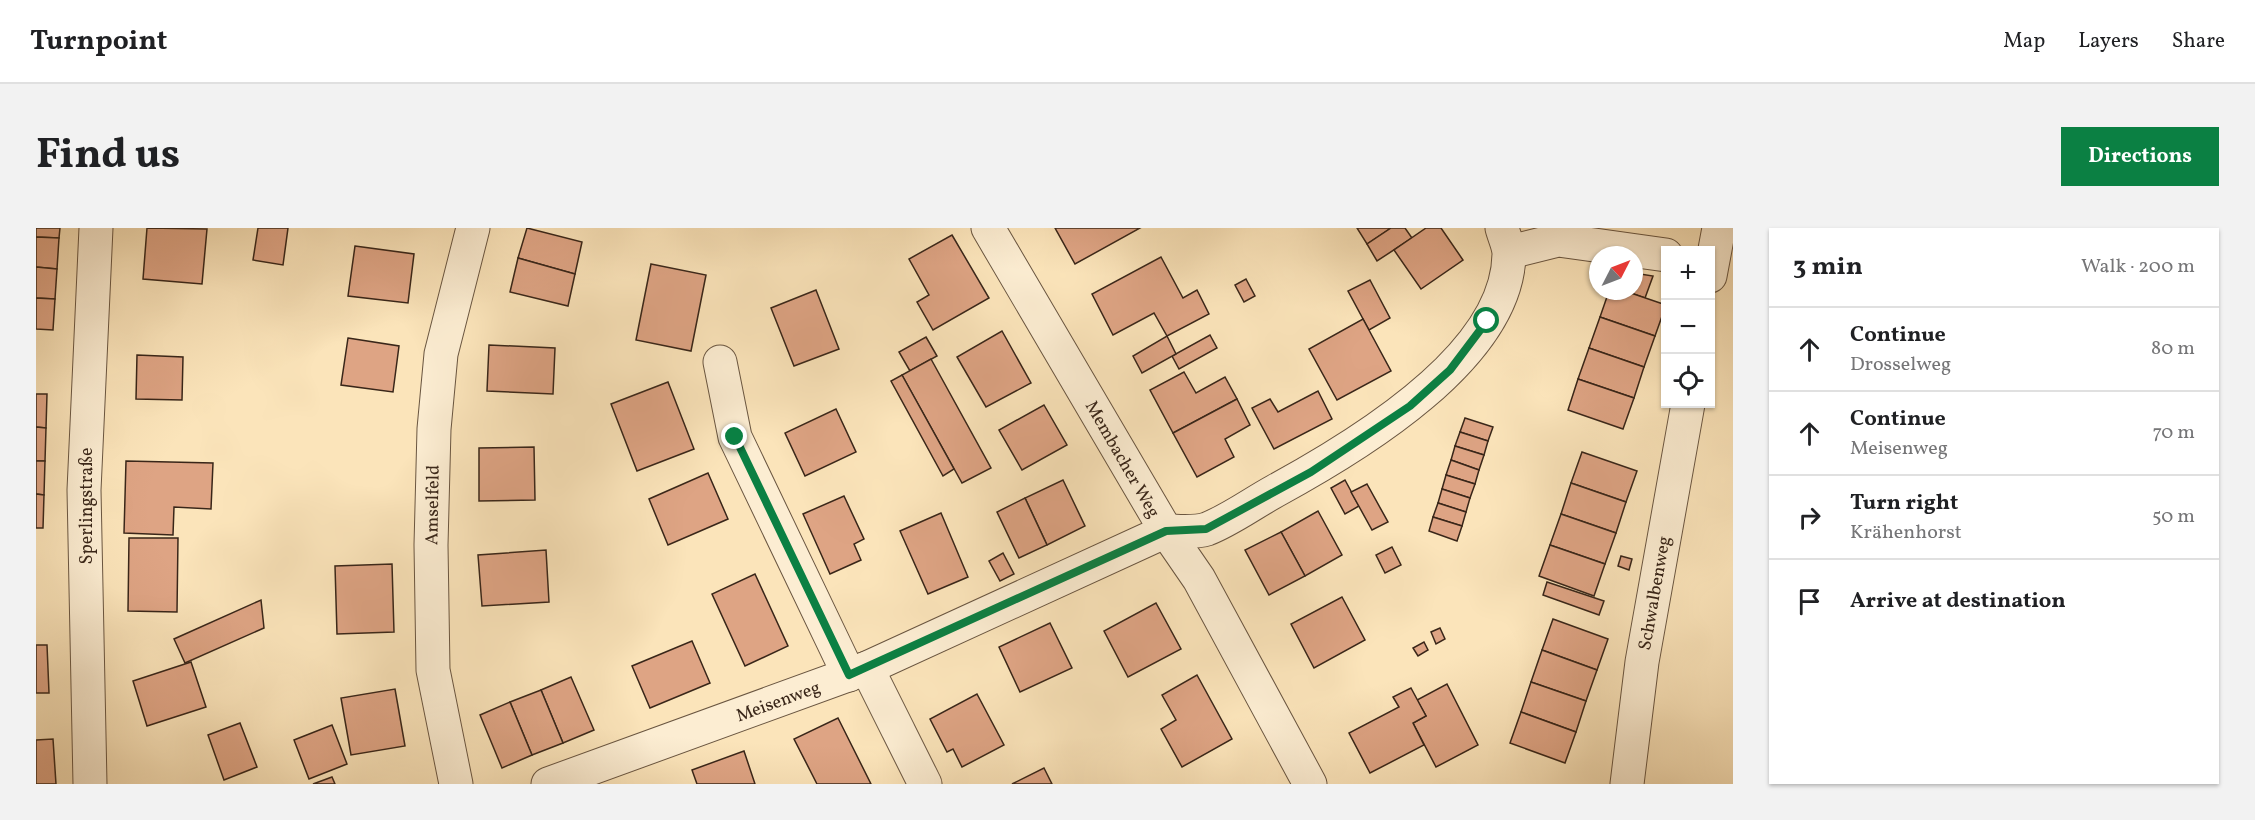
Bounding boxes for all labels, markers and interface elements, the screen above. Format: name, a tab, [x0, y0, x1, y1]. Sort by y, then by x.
text: Turnpoint	[30, 22, 167, 61]
text: Map	[2003, 27, 2045, 56]
text: Layers	[2078, 27, 2139, 56]
text: Share	[2172, 27, 2225, 56]
text: Find us	[36, 127, 180, 186]
button: Directions	[2061, 127, 2219, 186]
north arrow	[1589, 246, 1643, 300]
map controls	[1661, 246, 1715, 408]
button: +	[1661, 246, 1715, 300]
text: 3 min	[1793, 249, 1863, 285]
text: Walk · 200 m	[2081, 253, 2195, 281]
button: −	[1661, 300, 1715, 354]
route start	[1473, 307, 1499, 333]
text: Continue	[1850, 320, 1946, 351]
icon: ahead	[1793, 333, 1826, 366]
text: 80 m	[2151, 335, 2195, 363]
text: Drosselweg	[1850, 351, 1951, 379]
button: locate	[1661, 354, 1715, 408]
street label: Membacher Weg	[1078, 397, 1165, 523]
text: Continue	[1850, 404, 1946, 435]
icon: ahead	[1793, 417, 1826, 450]
text: 70 m	[2152, 419, 2195, 447]
route end	[721, 423, 747, 449]
text: Meisenweg	[1850, 435, 1948, 463]
street label: Sperlingstraße	[75, 448, 100, 564]
street label: Amselfeld	[420, 465, 447, 545]
text: Turn right	[1850, 488, 1958, 519]
icon: right	[1793, 501, 1826, 534]
text: 50 m	[2152, 503, 2195, 531]
text: Krähenhorst	[1850, 519, 1962, 547]
street label: Schwalbenweg	[1633, 534, 1678, 652]
icon: arrive	[1793, 585, 1826, 618]
text: Arrive at destination	[1850, 586, 2066, 617]
street label: Meisenweg	[733, 676, 824, 729]

